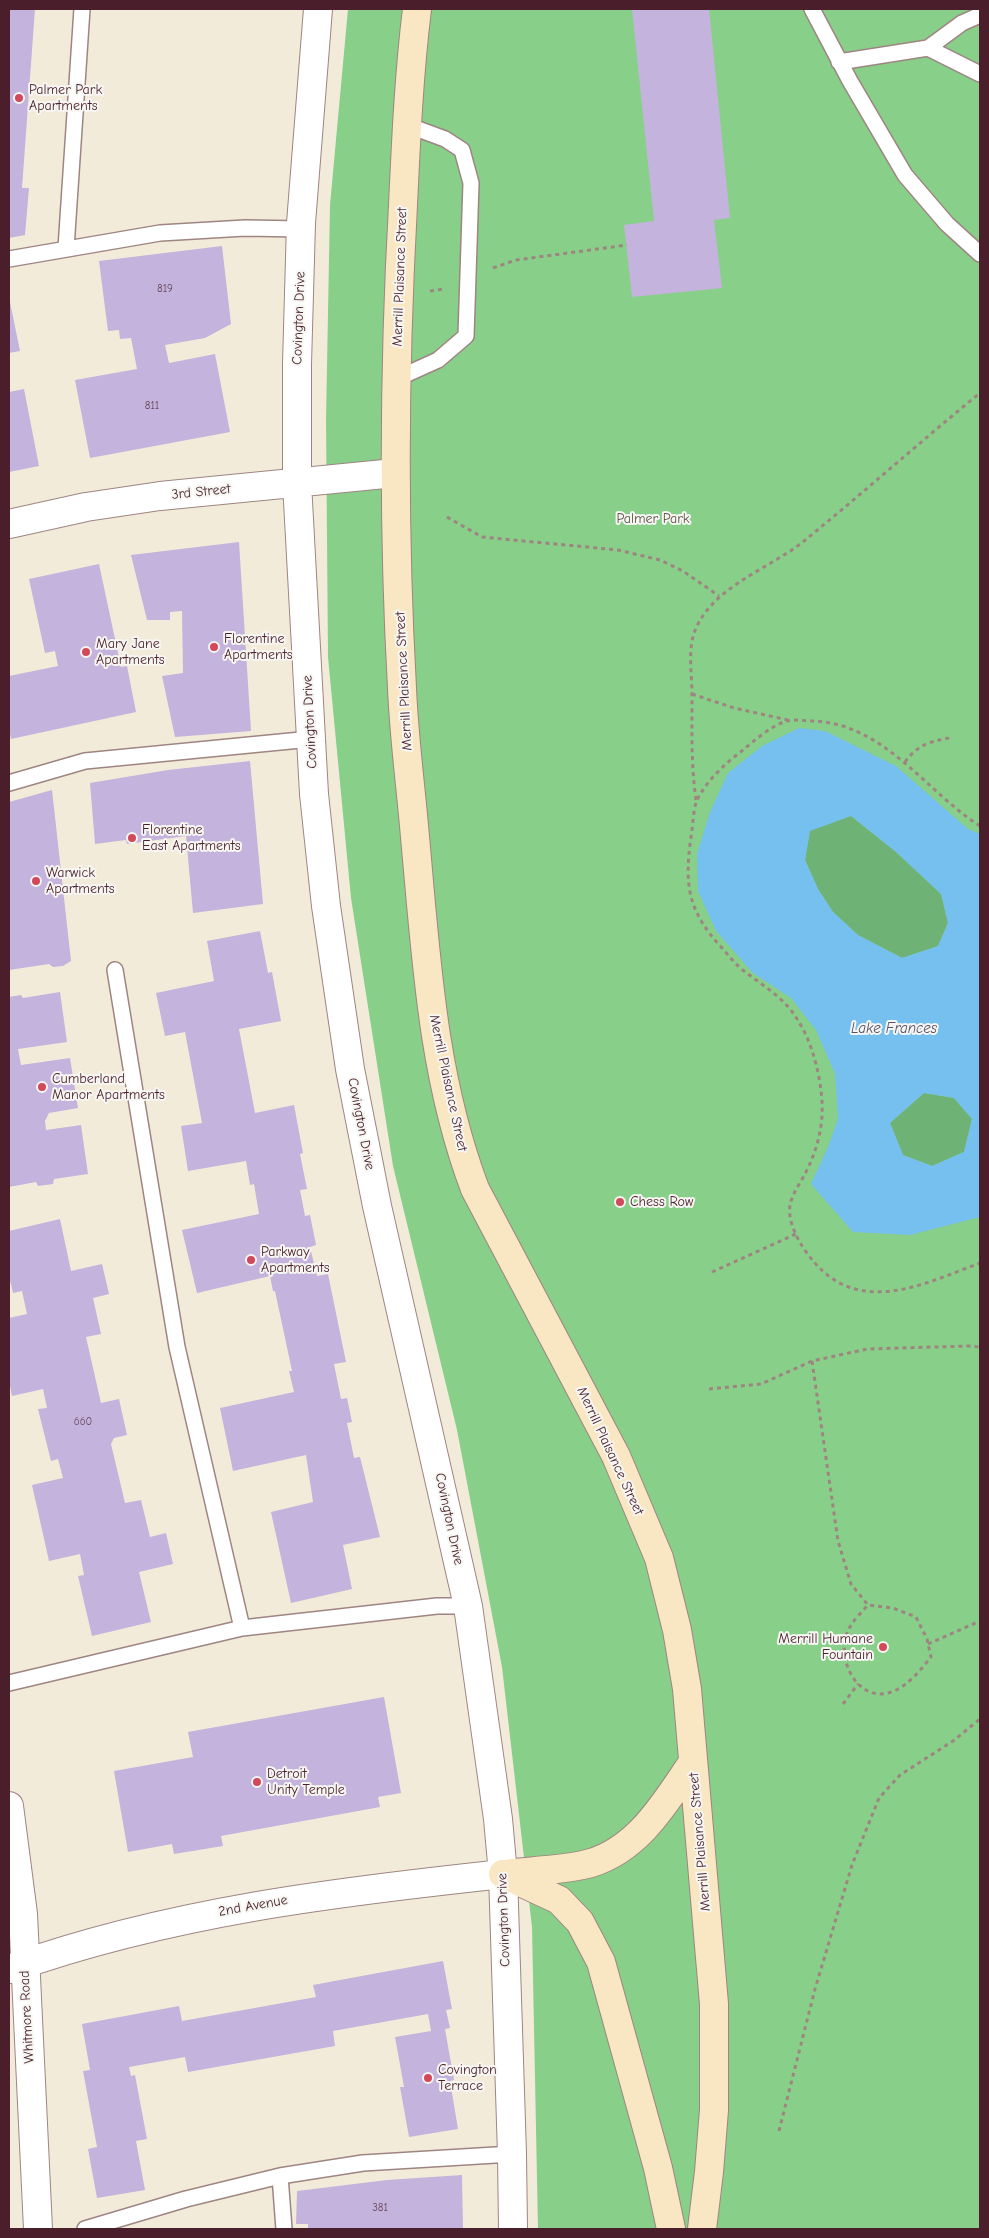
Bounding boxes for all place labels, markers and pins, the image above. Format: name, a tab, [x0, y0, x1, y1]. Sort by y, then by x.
place label: Palmer Park Apartments	[29, 82, 102, 114]
marker: Palmer Park Apartments	[13, 92, 25, 104]
place label: Florentine Apartments	[224, 631, 293, 664]
place label: Mary Jane Apartments	[96, 636, 165, 669]
marker: Florentine Apartments	[208, 641, 220, 653]
marker: Mary Jane Apartments	[80, 646, 92, 658]
place label: Florentine East Apartments	[142, 822, 241, 854]
marker: Florentine East Apartments	[126, 832, 138, 844]
place label: Warwick Apartments	[46, 865, 115, 898]
marker: Warwick Apartments	[30, 875, 42, 887]
place label: Cumberland Manor Apartments	[52, 1071, 165, 1104]
marker: Cumberland Manor Apartments	[36, 1081, 48, 1093]
place label: Chess Row	[630, 1194, 693, 1210]
marker: Chess Row	[614, 1196, 626, 1208]
place label: Parkway Apartments	[261, 1244, 330, 1276]
marker: Parkway Apartments	[245, 1254, 257, 1266]
place label: Merrill Humane Fountain	[778, 1631, 873, 1664]
marker: Merrill Humane Fountain	[877, 1641, 889, 1653]
place label: Detroit Unity Temple	[267, 1766, 345, 1798]
marker: Detroit Unity Temple	[251, 1776, 263, 1788]
place label: Covington Terrace	[438, 2062, 497, 2094]
marker: Covington Terrace	[422, 2072, 434, 2084]

